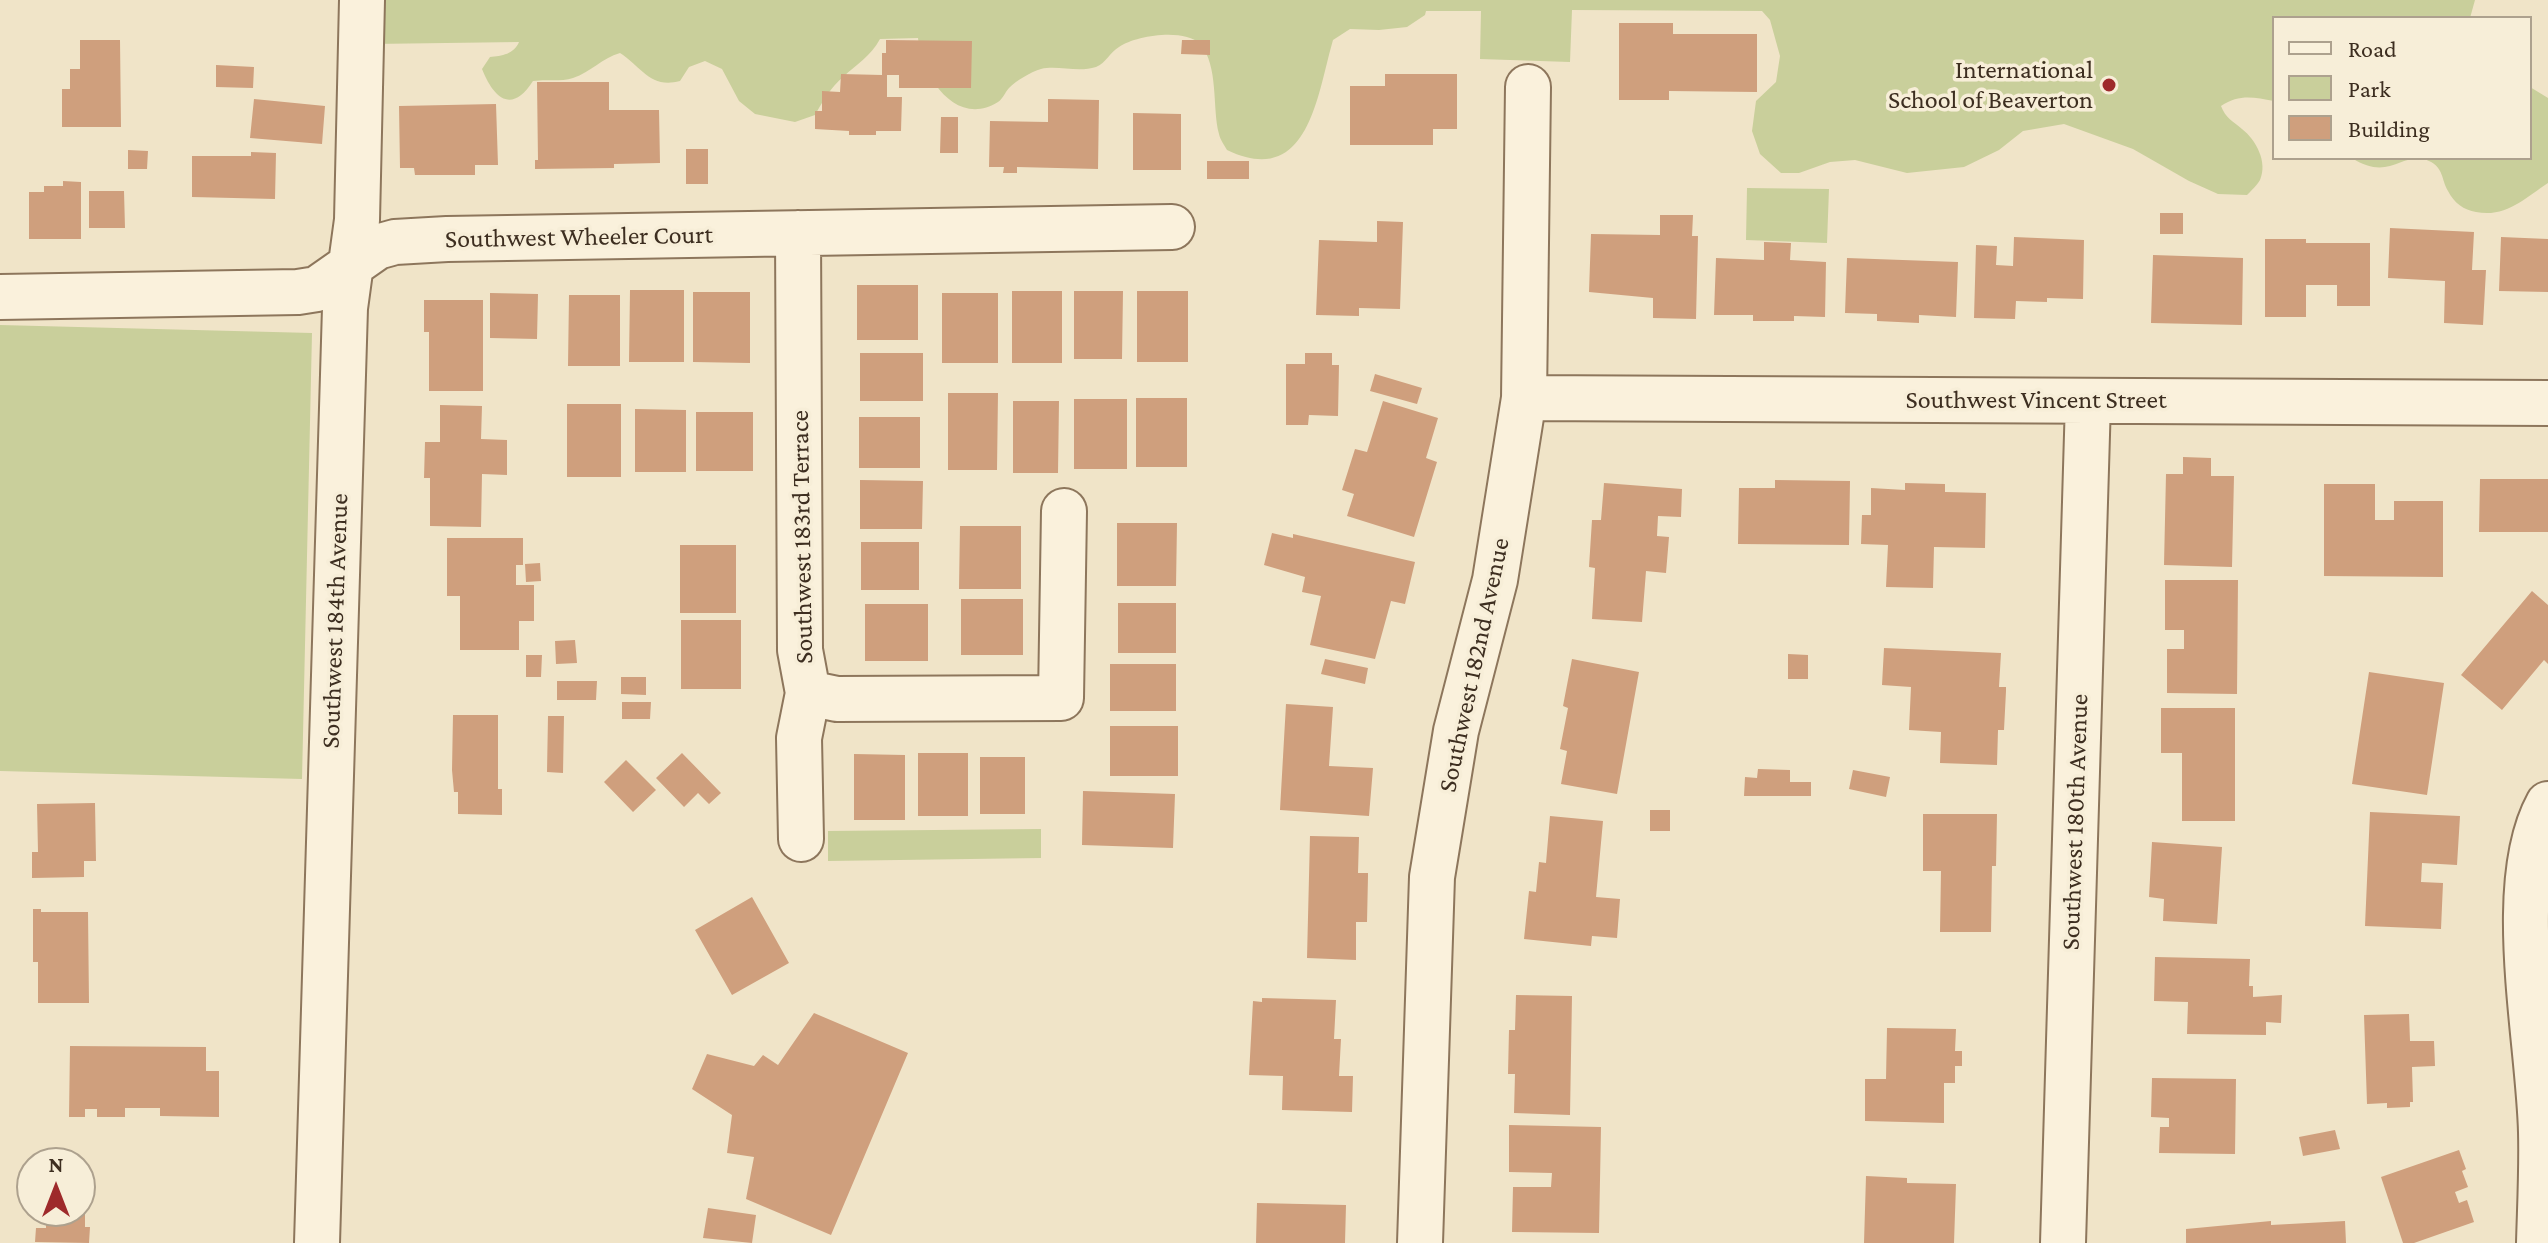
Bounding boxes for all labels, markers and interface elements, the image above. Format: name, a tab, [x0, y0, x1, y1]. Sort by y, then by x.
legend	[2272, 16, 2532, 160]
text: Road	[2348, 35, 2397, 62]
place label: International School of Beaverton	[1888, 54, 2093, 116]
text: Park	[2348, 75, 2391, 102]
marker: International School of Beaverton	[2100, 76, 2118, 94]
text: Building	[2348, 115, 2430, 142]
street label: Southwest Wheeler Court	[445, 219, 713, 255]
street label: Southwest Vincent Street	[1905, 384, 2167, 416]
street label: Southwest 183rd Terrace	[784, 410, 820, 664]
street label: Southwest 184th Avenue	[315, 493, 355, 749]
street label: Southwest 182nd Avenue	[1432, 535, 1516, 795]
street label: Southwest 180th Avenue	[2055, 693, 2095, 951]
north arrow	[16, 1147, 96, 1227]
text: N	[49, 1152, 64, 1177]

